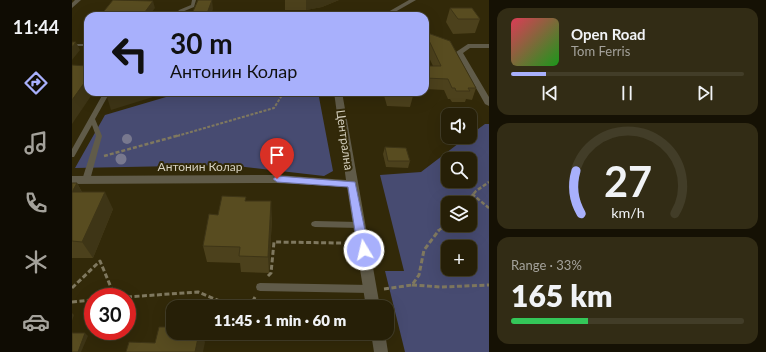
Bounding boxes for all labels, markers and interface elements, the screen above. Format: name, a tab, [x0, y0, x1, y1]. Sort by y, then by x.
text: 11:44	[13, 16, 59, 38]
text: Open Road	[571, 25, 646, 43]
text: 30 m	[170, 26, 233, 60]
icon: left	[104, 28, 156, 80]
text: Tom Ferris	[571, 43, 630, 59]
text: Антонин Колар	[170, 60, 297, 82]
icon: directions	[22, 69, 50, 97]
icon: previous	[539, 82, 561, 104]
icon: pause	[616, 82, 638, 104]
icon: next	[694, 82, 716, 104]
map controls	[441, 108, 477, 276]
button: sound	[441, 108, 477, 144]
street label: Централна	[333, 109, 357, 171]
icon: music	[22, 129, 50, 157]
pin	[260, 138, 294, 179]
icon: arrive	[266, 144, 288, 166]
button: search	[441, 152, 477, 188]
text: 27	[603, 156, 652, 206]
street label: Антонин Колар	[158, 159, 243, 174]
icon: phone	[22, 189, 50, 217]
button: layers	[441, 196, 477, 232]
text: km/h	[611, 204, 644, 221]
position arrow	[343, 229, 385, 271]
button: +	[441, 240, 477, 276]
icon: climate	[22, 248, 50, 276]
text: Range · 33%	[511, 257, 582, 273]
text: 165 km	[511, 277, 612, 313]
speed limit sign: 30	[84, 288, 136, 340]
icon: car	[22, 308, 50, 336]
text: 11:45 · 1 min · 60 m	[214, 311, 346, 329]

